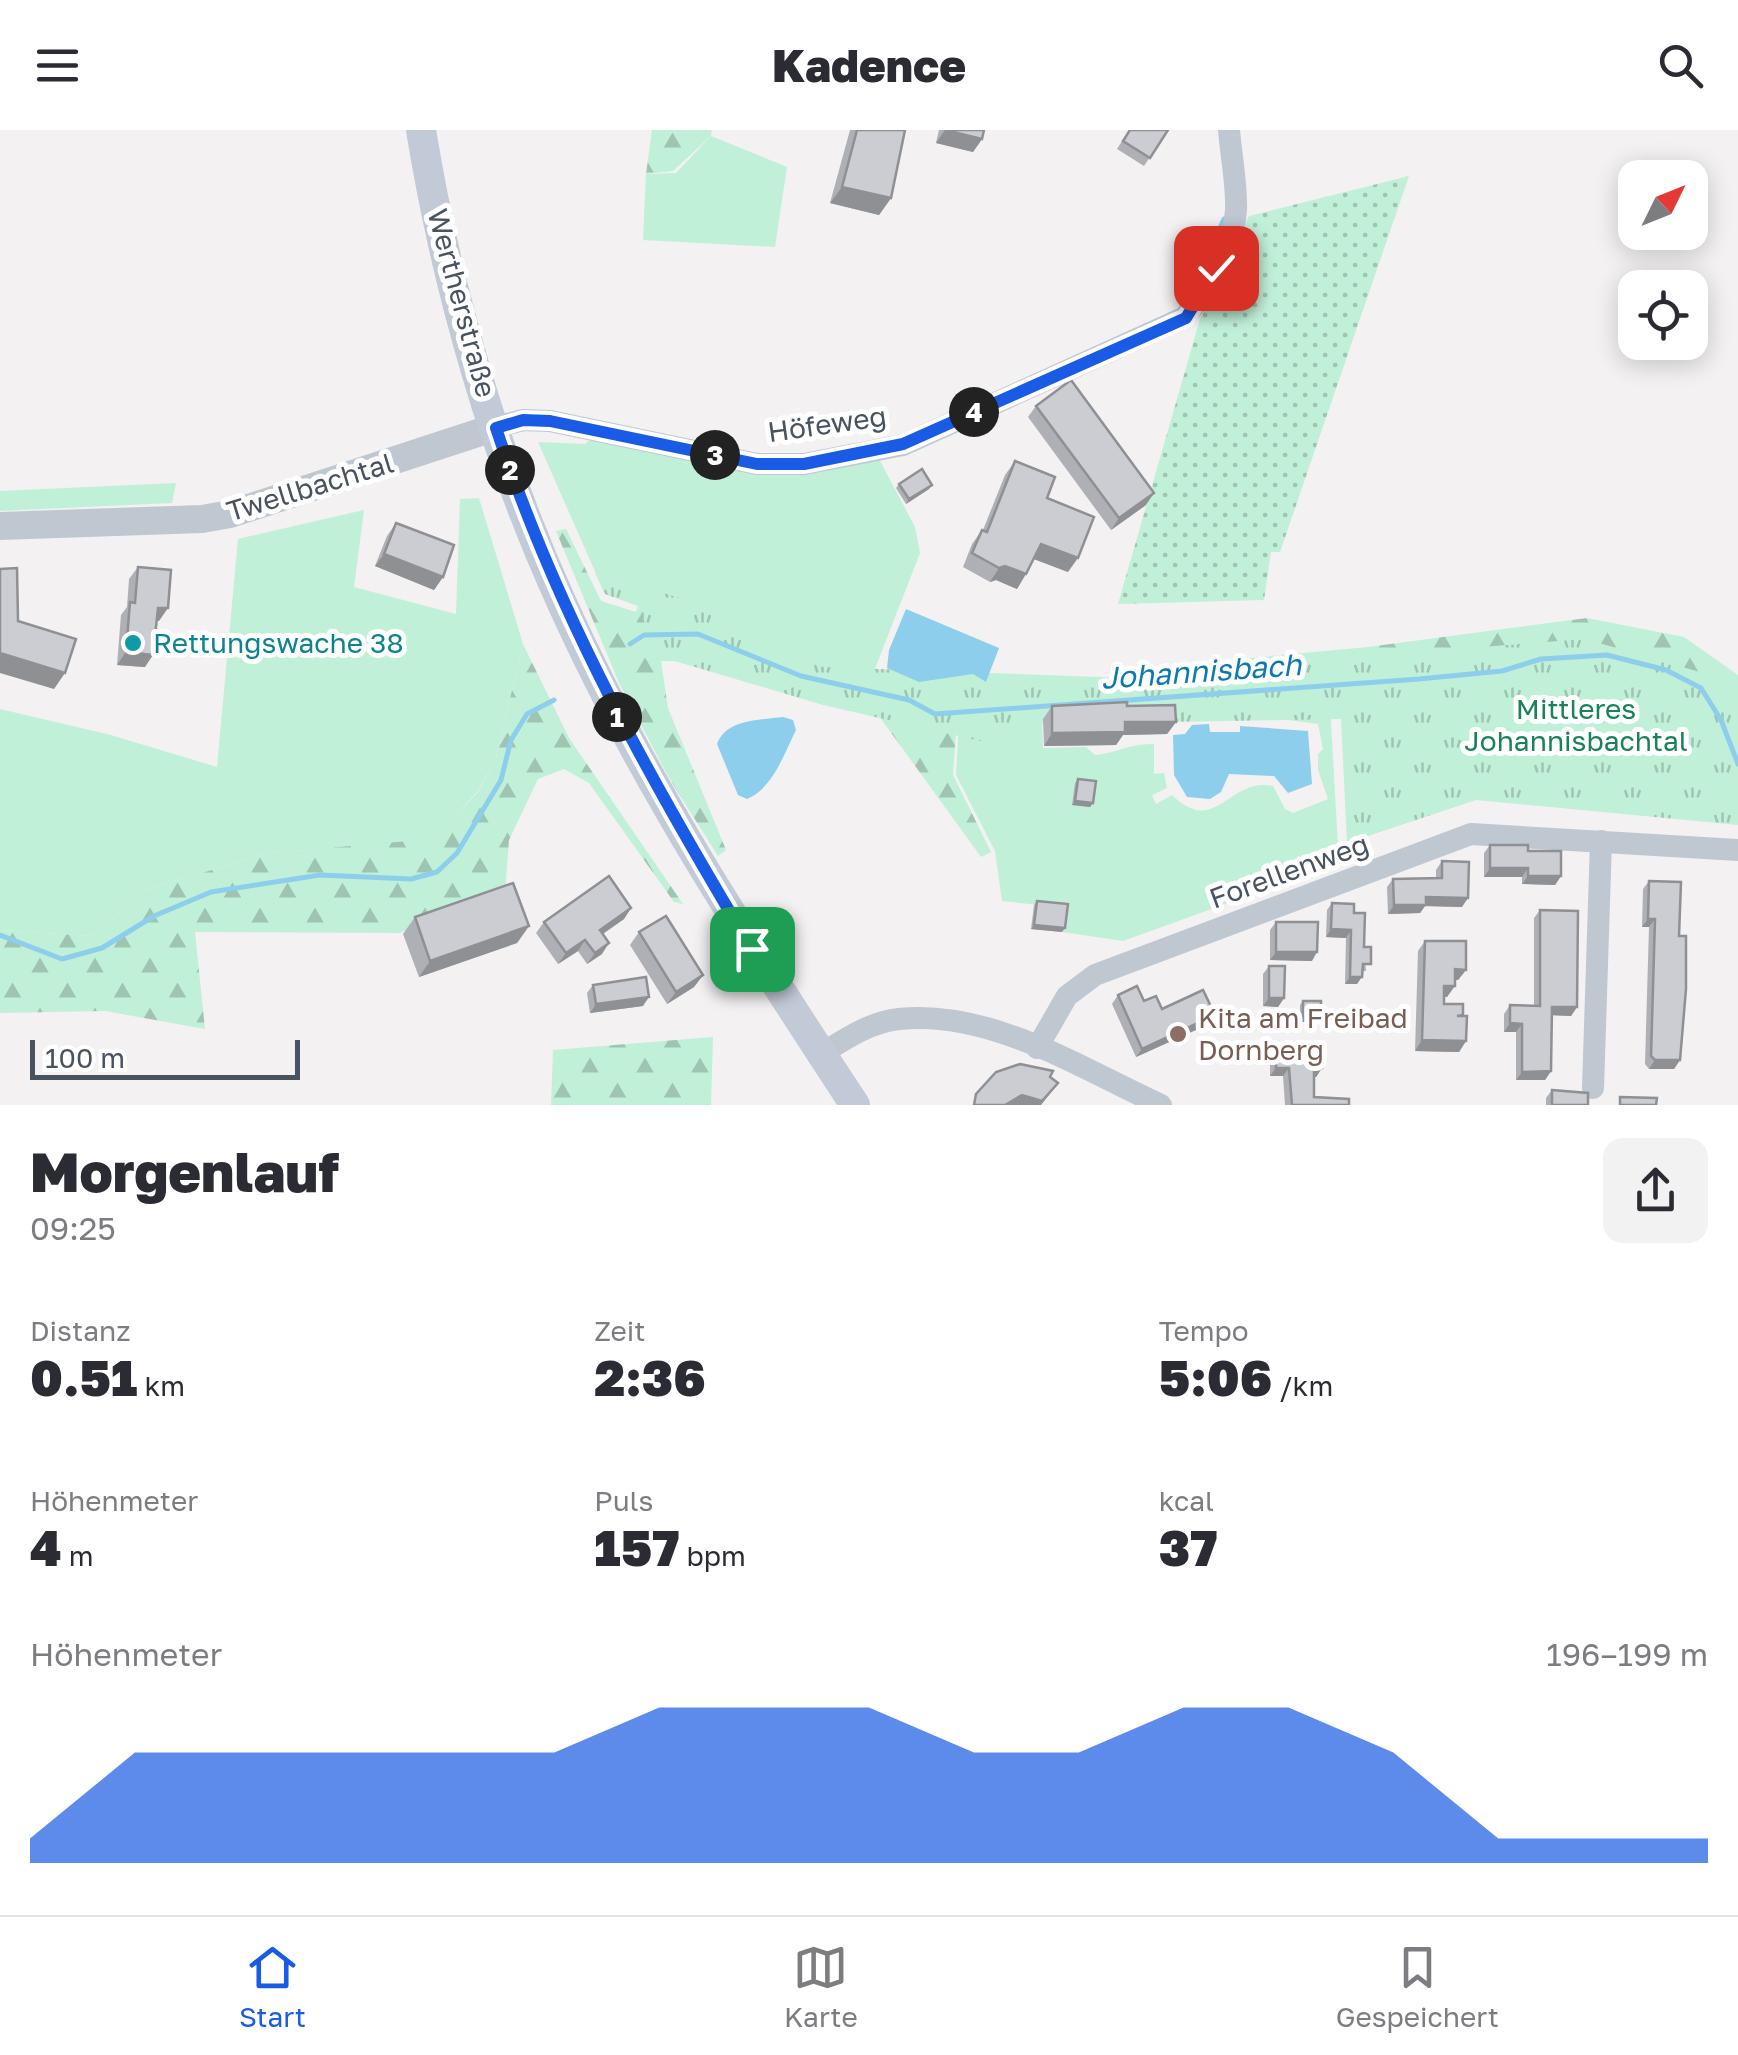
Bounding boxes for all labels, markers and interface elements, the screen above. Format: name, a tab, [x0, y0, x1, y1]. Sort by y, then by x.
icon: menu	[30, 38, 85, 93]
text: Kadence	[772, 38, 966, 92]
icon: search	[1653, 38, 1708, 93]
north arrow	[1618, 160, 1708, 250]
map controls	[1618, 160, 1708, 360]
street label: Wertherstraße	[421, 205, 504, 401]
pin	[1174, 226, 1259, 311]
icon: check	[1189, 241, 1244, 296]
button: locate	[1618, 270, 1708, 360]
pin: 4	[949, 387, 999, 437]
text: 4	[965, 395, 983, 428]
street label: Höfeweg	[765, 399, 888, 448]
pin: 3	[690, 430, 740, 480]
text: 3	[706, 438, 724, 471]
pin: 2	[485, 445, 535, 495]
street label: Twellbachtal	[222, 446, 397, 528]
text: 2	[501, 453, 519, 486]
place label: Rettungswache 38	[153, 626, 403, 659]
marker: Rettungswache 38	[122, 632, 144, 654]
water label: Johannisbach	[1099, 646, 1304, 696]
pin: 1	[592, 692, 642, 742]
park label: Mittleres Johannisbachtal	[1464, 692, 1688, 757]
text: 1	[610, 700, 624, 733]
street label: Forellenweg	[1205, 827, 1373, 915]
pin	[710, 907, 795, 992]
icon: arrive	[725, 922, 780, 977]
place label: Kita am Freibad Dornberg	[1198, 1001, 1408, 1066]
marker: Kita am Freibad Dornberg	[1167, 1023, 1189, 1045]
scale bar	[30, 1035, 300, 1080]
text: 100 m	[45, 1041, 125, 1074]
text: Morgenlauf	[30, 1138, 339, 1204]
button: share	[1603, 1138, 1708, 1243]
text: 09:25	[30, 1209, 116, 1247]
text: Distanz	[30, 1314, 130, 1347]
text: Zeit	[594, 1314, 646, 1347]
text: Tempo	[1159, 1314, 1249, 1347]
text: 0.51	[30, 1347, 137, 1407]
text: 2:36	[594, 1347, 706, 1407]
text: 5:06	[1159, 1347, 1272, 1407]
text: km	[137, 1369, 185, 1402]
text: /km	[1272, 1369, 1333, 1402]
text: Höhenmeter	[30, 1484, 198, 1517]
text: Puls	[594, 1484, 653, 1517]
text: kcal	[1159, 1484, 1214, 1517]
text: 4	[30, 1517, 62, 1577]
text: 157	[594, 1517, 680, 1577]
text: 37	[1159, 1517, 1218, 1577]
text: m	[62, 1539, 94, 1572]
text: bpm	[680, 1539, 746, 1572]
text: Höhenmeter	[30, 1635, 222, 1673]
text: 196–199 m	[1546, 1635, 1708, 1673]
tab: Start	[239, 1940, 306, 2033]
tab: Karte	[784, 1940, 858, 2033]
tab: Gespeichert	[1336, 1940, 1499, 2033]

